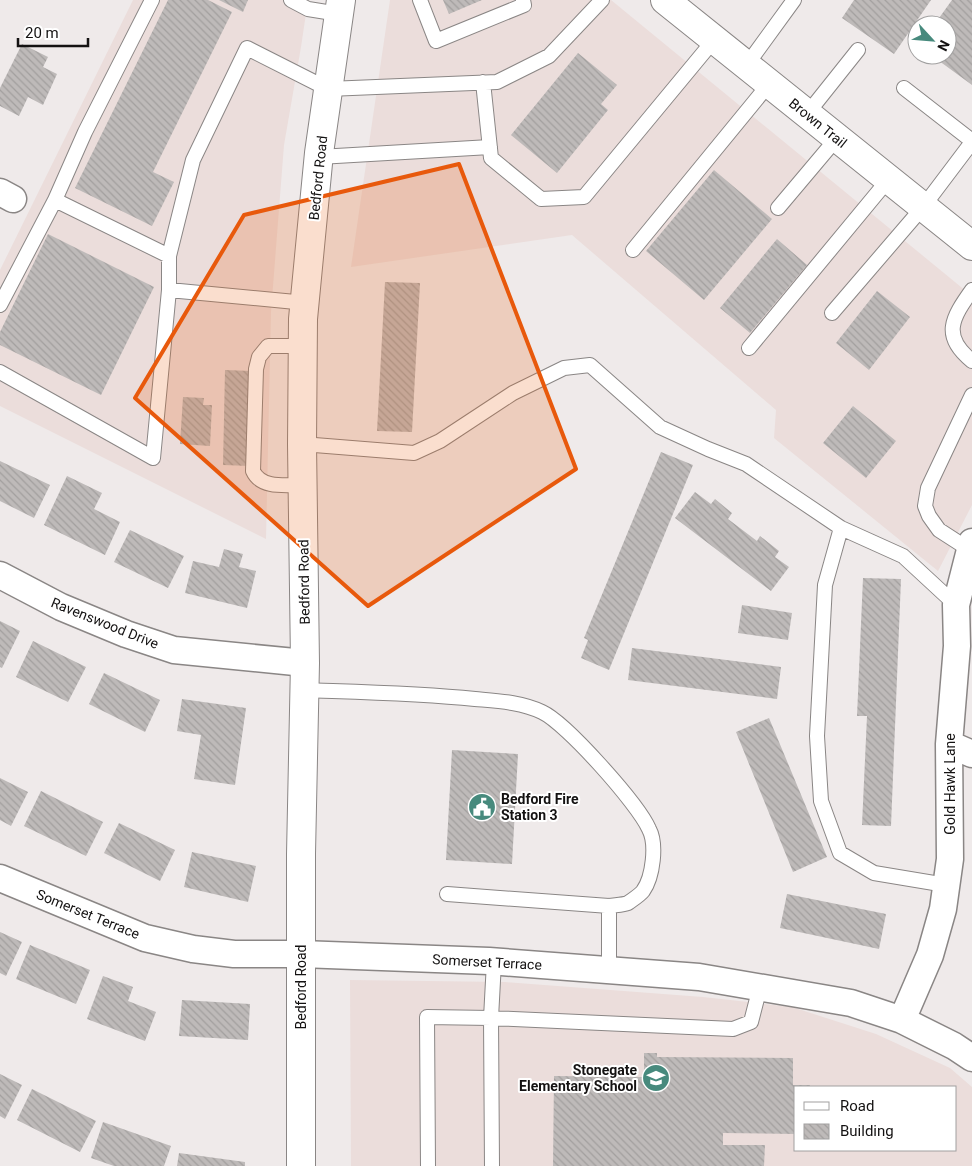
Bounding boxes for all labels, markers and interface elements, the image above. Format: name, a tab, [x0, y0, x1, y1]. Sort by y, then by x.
scale bar	[18, 15, 88, 47]
north arrow	[907, 15, 957, 65]
text: 20 m	[25, 24, 59, 42]
text: N	[934, 38, 953, 54]
street label: Brown Trail	[786, 95, 850, 151]
street label: Bedford Road	[306, 135, 330, 221]
street label: Bedford Road	[295, 539, 313, 625]
street label: Ravenswood Drive	[49, 594, 161, 652]
street label: Gold Hawk Lane	[942, 733, 958, 835]
place label: Bedford Fire Station 3	[501, 791, 579, 823]
public building icon: Bedford Fire Station 3	[467, 792, 497, 822]
street label: Somerset Terrace	[34, 886, 142, 942]
street label: Bedford Road	[293, 945, 309, 1030]
street label: Somerset Terrace	[432, 951, 542, 973]
place label: Stonegate Elementary School	[519, 1062, 637, 1094]
school or university icon: Stonegate Elementary School	[641, 1063, 671, 1093]
legend	[794, 1086, 957, 1151]
text: Road	[840, 1097, 874, 1115]
text: Building	[840, 1122, 894, 1140]

